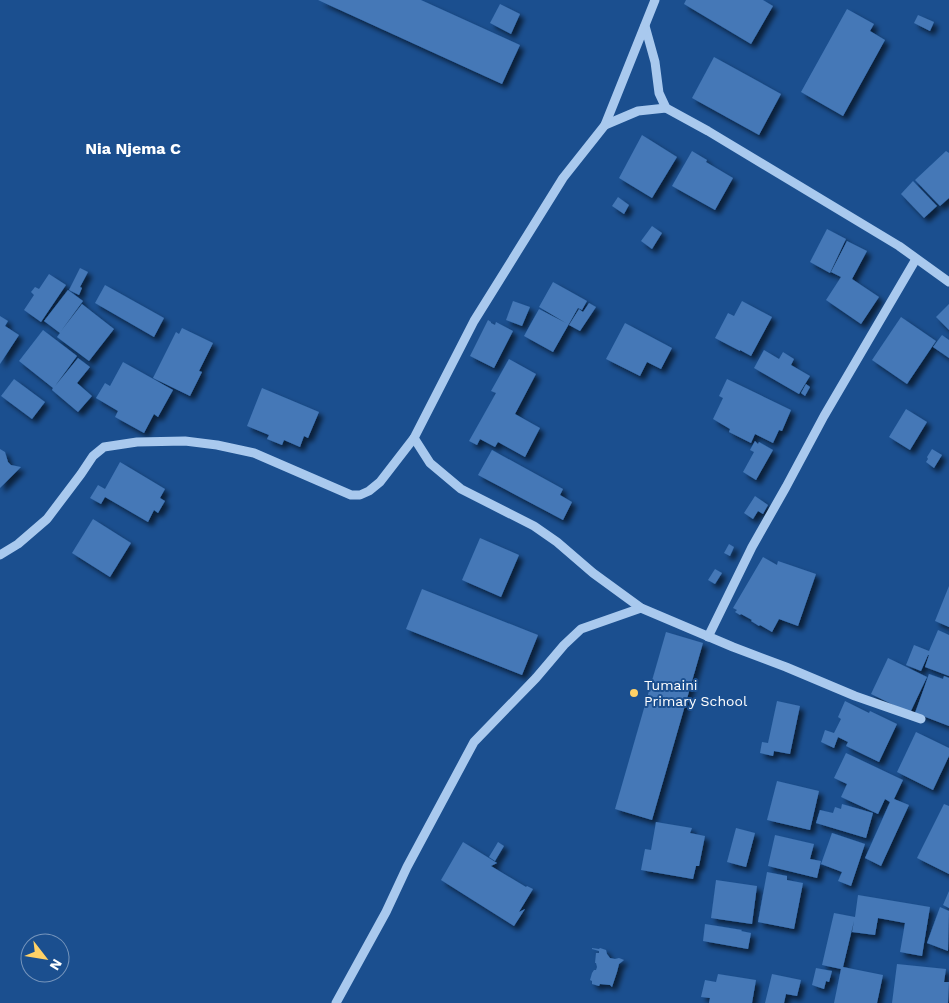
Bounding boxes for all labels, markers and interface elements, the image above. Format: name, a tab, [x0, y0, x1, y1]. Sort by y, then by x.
district label: Nia Njema C	[85, 139, 181, 158]
place label: Tumaini Primary School	[644, 677, 748, 709]
marker: Tumaini Primary School	[628, 687, 640, 699]
north arrow	[20, 933, 70, 983]
text: N	[47, 956, 66, 973]

